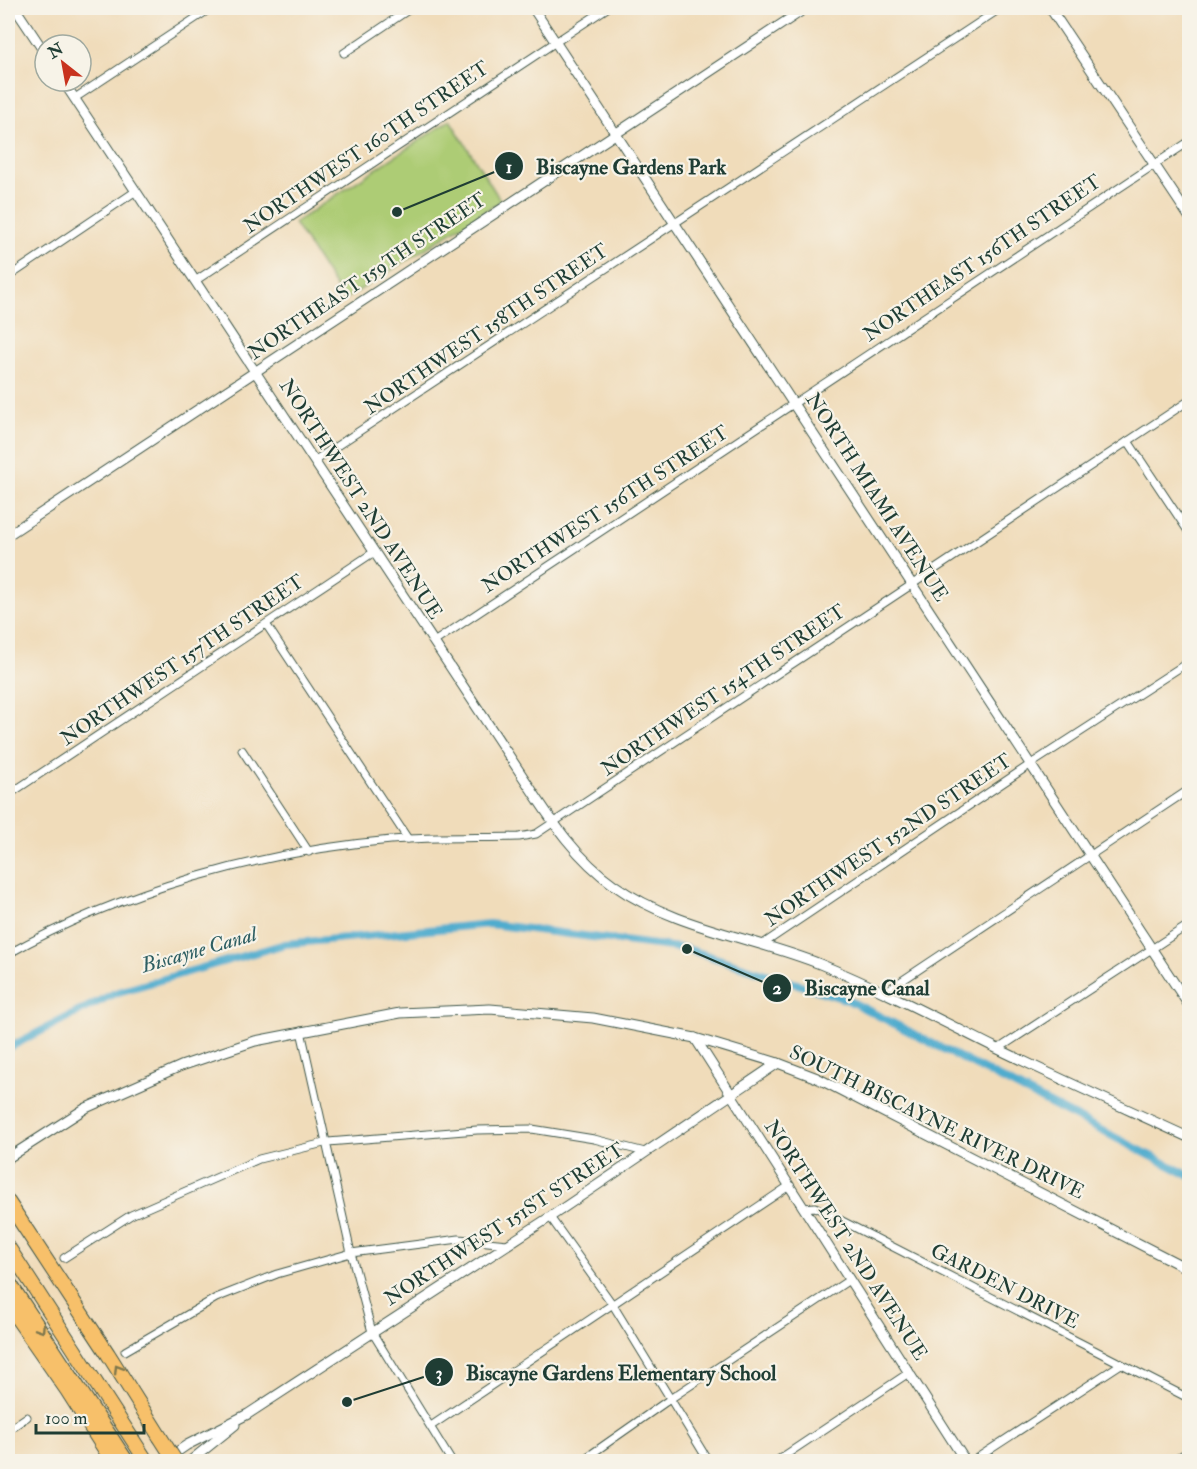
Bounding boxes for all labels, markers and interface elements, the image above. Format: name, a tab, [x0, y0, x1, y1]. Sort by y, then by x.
north arrow	[33, 33, 93, 93]
text: N	[44, 38, 68, 64]
street label: NORTHWEST 160TH STREET	[239, 55, 494, 239]
callout: Biscayne Gardens Park	[494, 147, 739, 186]
text: Biscayne Gardens Park	[536, 154, 727, 181]
text: 1	[506, 156, 512, 179]
street label: NORTHEAST 156TH STREET	[858, 169, 1106, 347]
street label: NORTHEAST 159TH STREET	[243, 187, 491, 365]
street label: NORTHWEST 158TH STREET	[359, 238, 613, 420]
street label: NORTHWEST 2ND AVENUE	[274, 374, 448, 624]
street label: NORTH MIAMI AVENUE	[800, 388, 954, 606]
street label: NORTHWEST 156TH STREET	[477, 420, 733, 598]
street label: NORTHWEST 157TH STREET	[56, 569, 309, 751]
street label: NORTHWEST 154TH STREET	[596, 599, 850, 781]
street label: NORTHWEST 152ND STREET	[760, 748, 1016, 932]
water label: Biscayne Canal	[137, 920, 262, 980]
callout: Biscayne Canal	[762, 968, 941, 1007]
text: Biscayne Canal	[804, 975, 930, 1002]
text: 2	[772, 977, 782, 1000]
street label: SOUTH BISCAYNE RIVER DRIVE	[785, 1039, 1089, 1205]
street label: NORTHWEST 2ND AVENUE	[759, 1115, 933, 1365]
street label: NORTHWEST 151ST STREET	[379, 1137, 629, 1311]
street label: GARDEN DRIVE	[927, 1238, 1083, 1334]
one-way arrow	[33, 1322, 44, 1333]
callout: Biscayne Gardens Elementary School	[424, 1353, 788, 1392]
text: Biscayne Gardens Elementary School	[466, 1360, 777, 1387]
text: 3	[436, 1362, 443, 1385]
one-way arrow	[114, 1365, 125, 1376]
scale bar	[36, 1397, 144, 1435]
text: 100 m	[45, 1407, 88, 1430]

